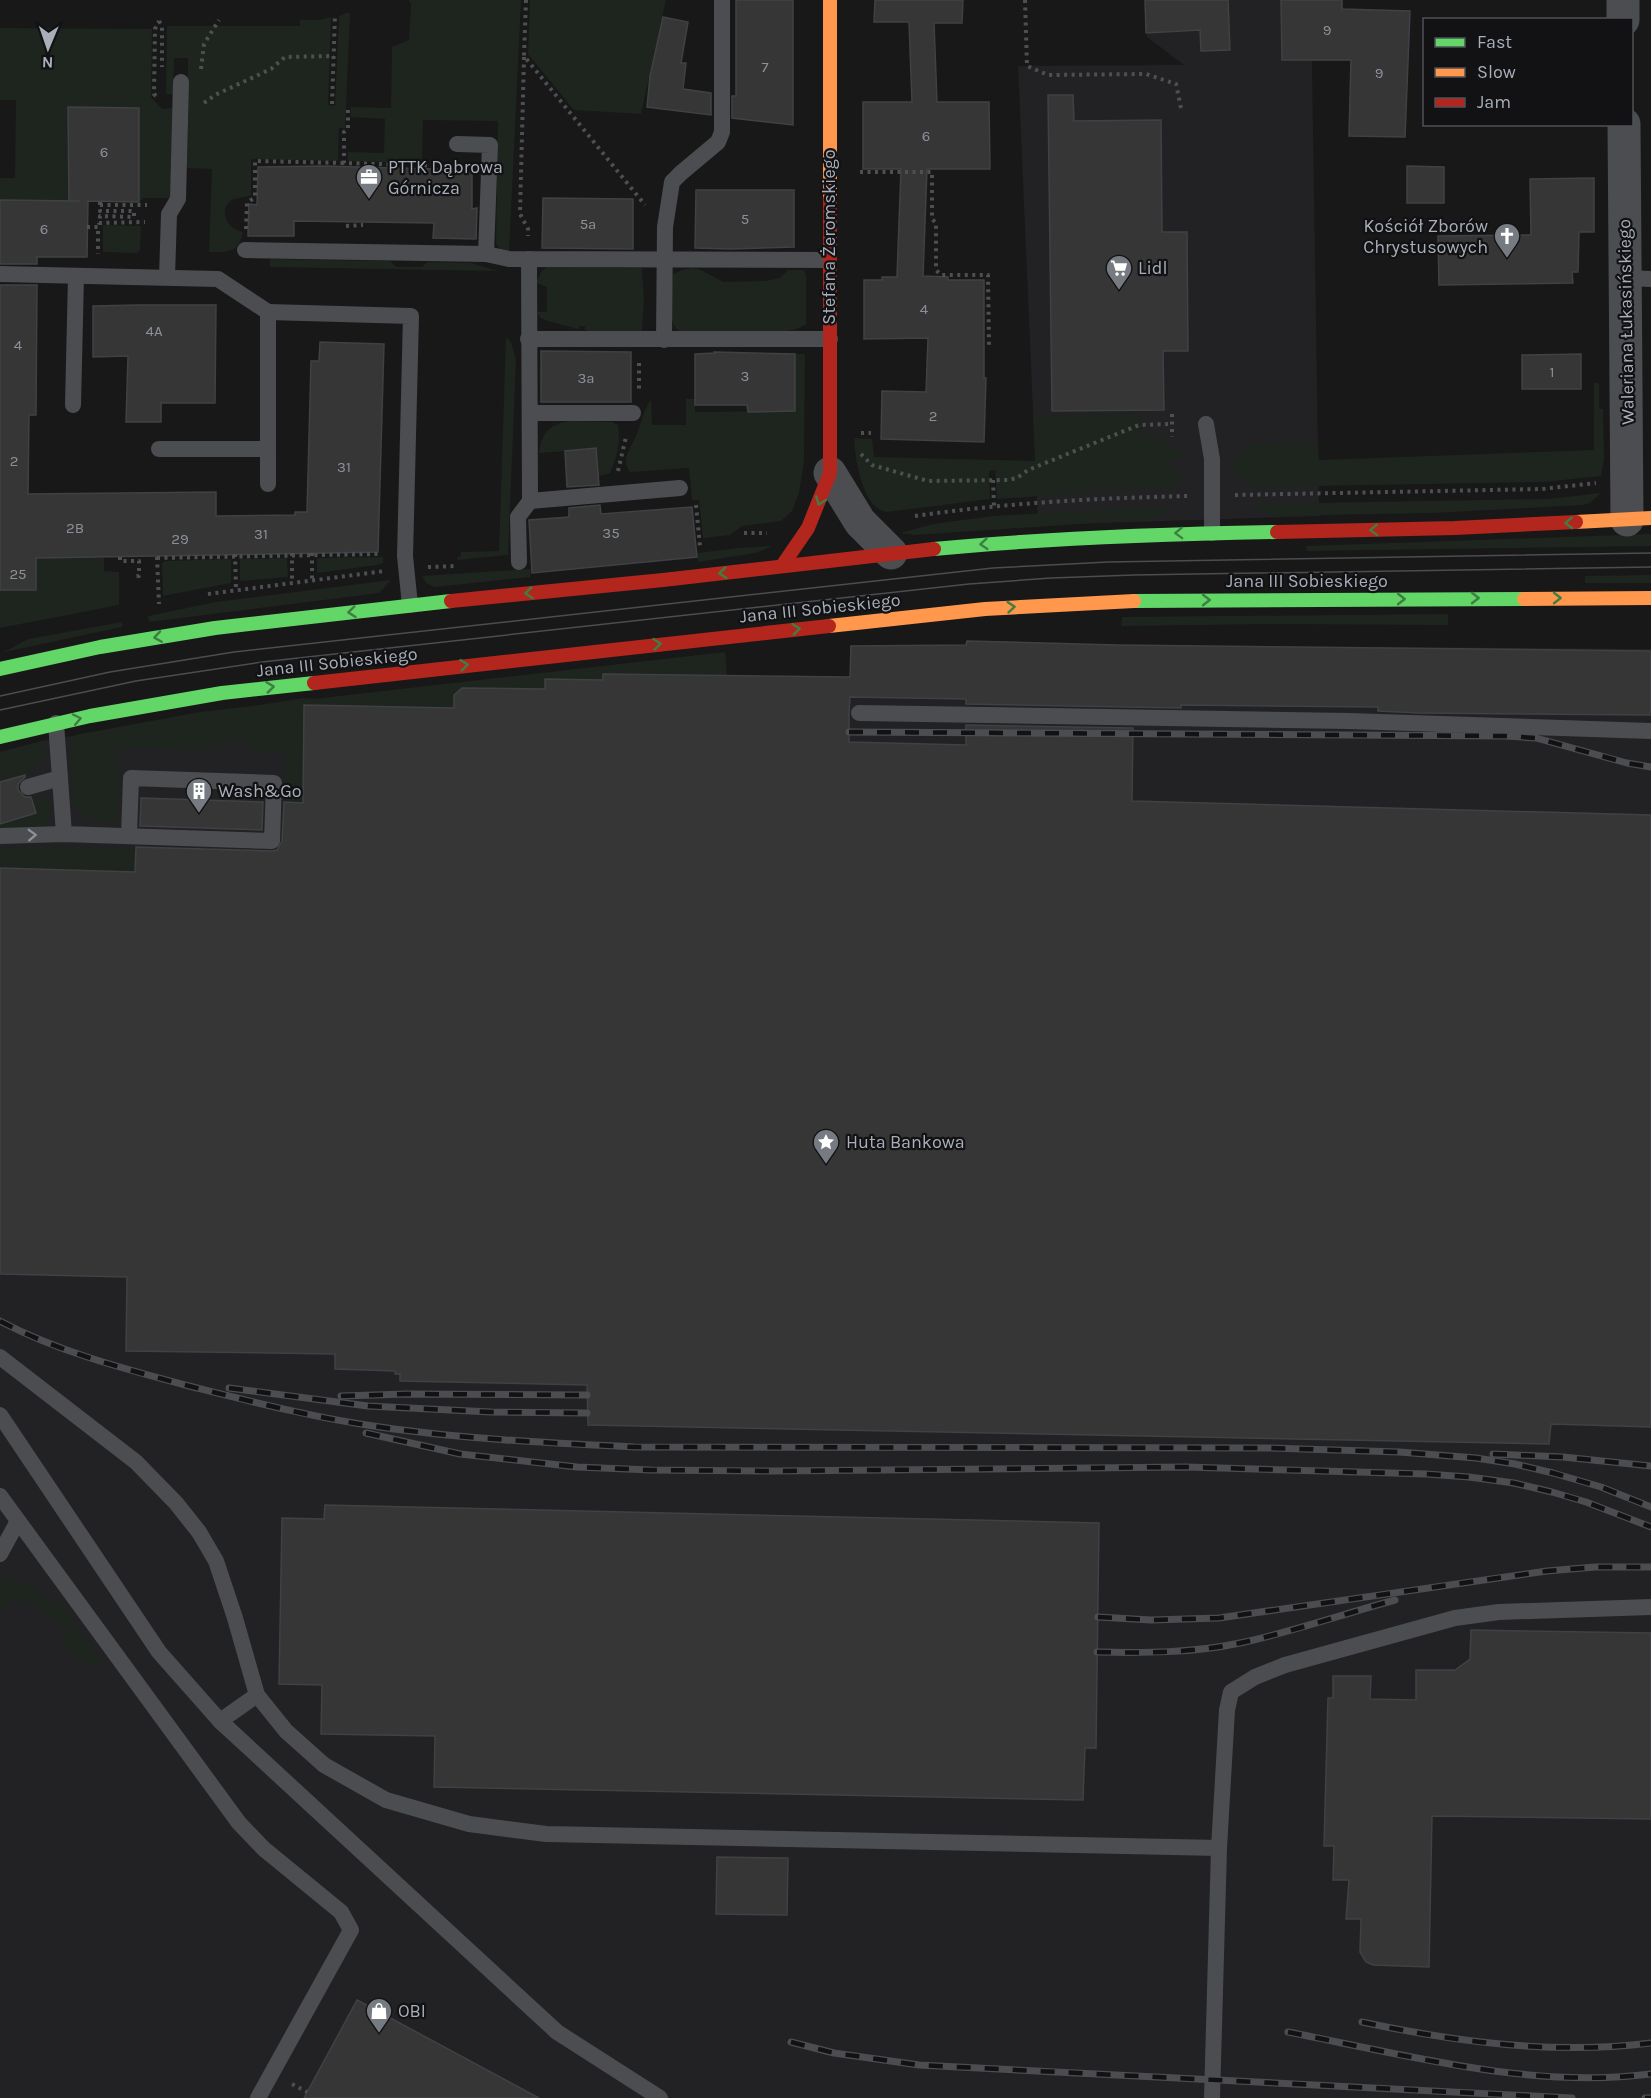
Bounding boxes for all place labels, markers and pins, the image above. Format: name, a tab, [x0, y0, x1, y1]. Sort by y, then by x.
place label: PTTK Dąbrowa Górnicza	[388, 156, 503, 199]
office icon: PTTK Dąbrowa Górnicza	[354, 162, 384, 200]
place label: Kościół Zborów Chrystusowych	[1363, 215, 1488, 258]
church icon: Kościół Zborów Chrystusowych	[1492, 221, 1522, 259]
supermarket icon: Lidl	[1104, 253, 1134, 291]
place label: Lidl	[1138, 257, 1167, 279]
building icon: Wash&Go	[184, 776, 214, 814]
place label: Wash&Go	[218, 780, 302, 802]
place icon: Huta Bankowa	[811, 1127, 841, 1165]
place label: Huta Bankowa	[846, 1131, 965, 1153]
shop icon: OBI	[364, 1996, 394, 2034]
place label: OBI	[398, 2000, 426, 2022]

